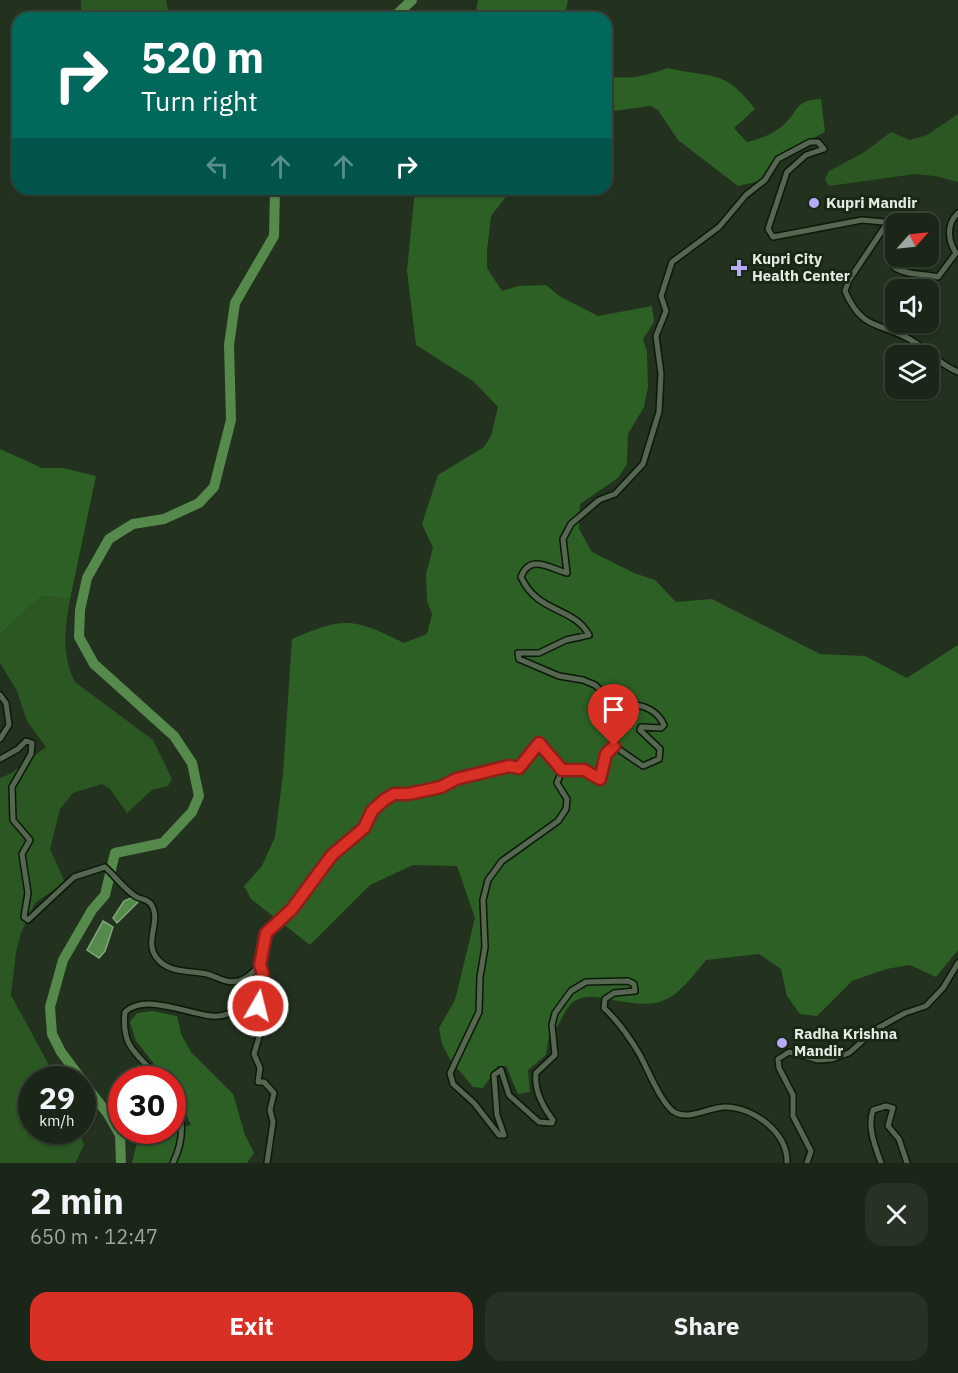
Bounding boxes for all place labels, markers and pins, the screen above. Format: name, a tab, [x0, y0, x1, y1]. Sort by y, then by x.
place label: Kupri Mandir	[826, 193, 917, 212]
marker: Kupri Mandir	[807, 196, 821, 210]
place label: Kupri City Health Center	[752, 249, 850, 285]
marker: Kupri City Health Center	[730, 259, 748, 277]
pin	[588, 684, 639, 746]
place label: Radha Krishna Mandir	[794, 1024, 898, 1060]
marker: Radha Krishna Mandir	[775, 1036, 789, 1050]

